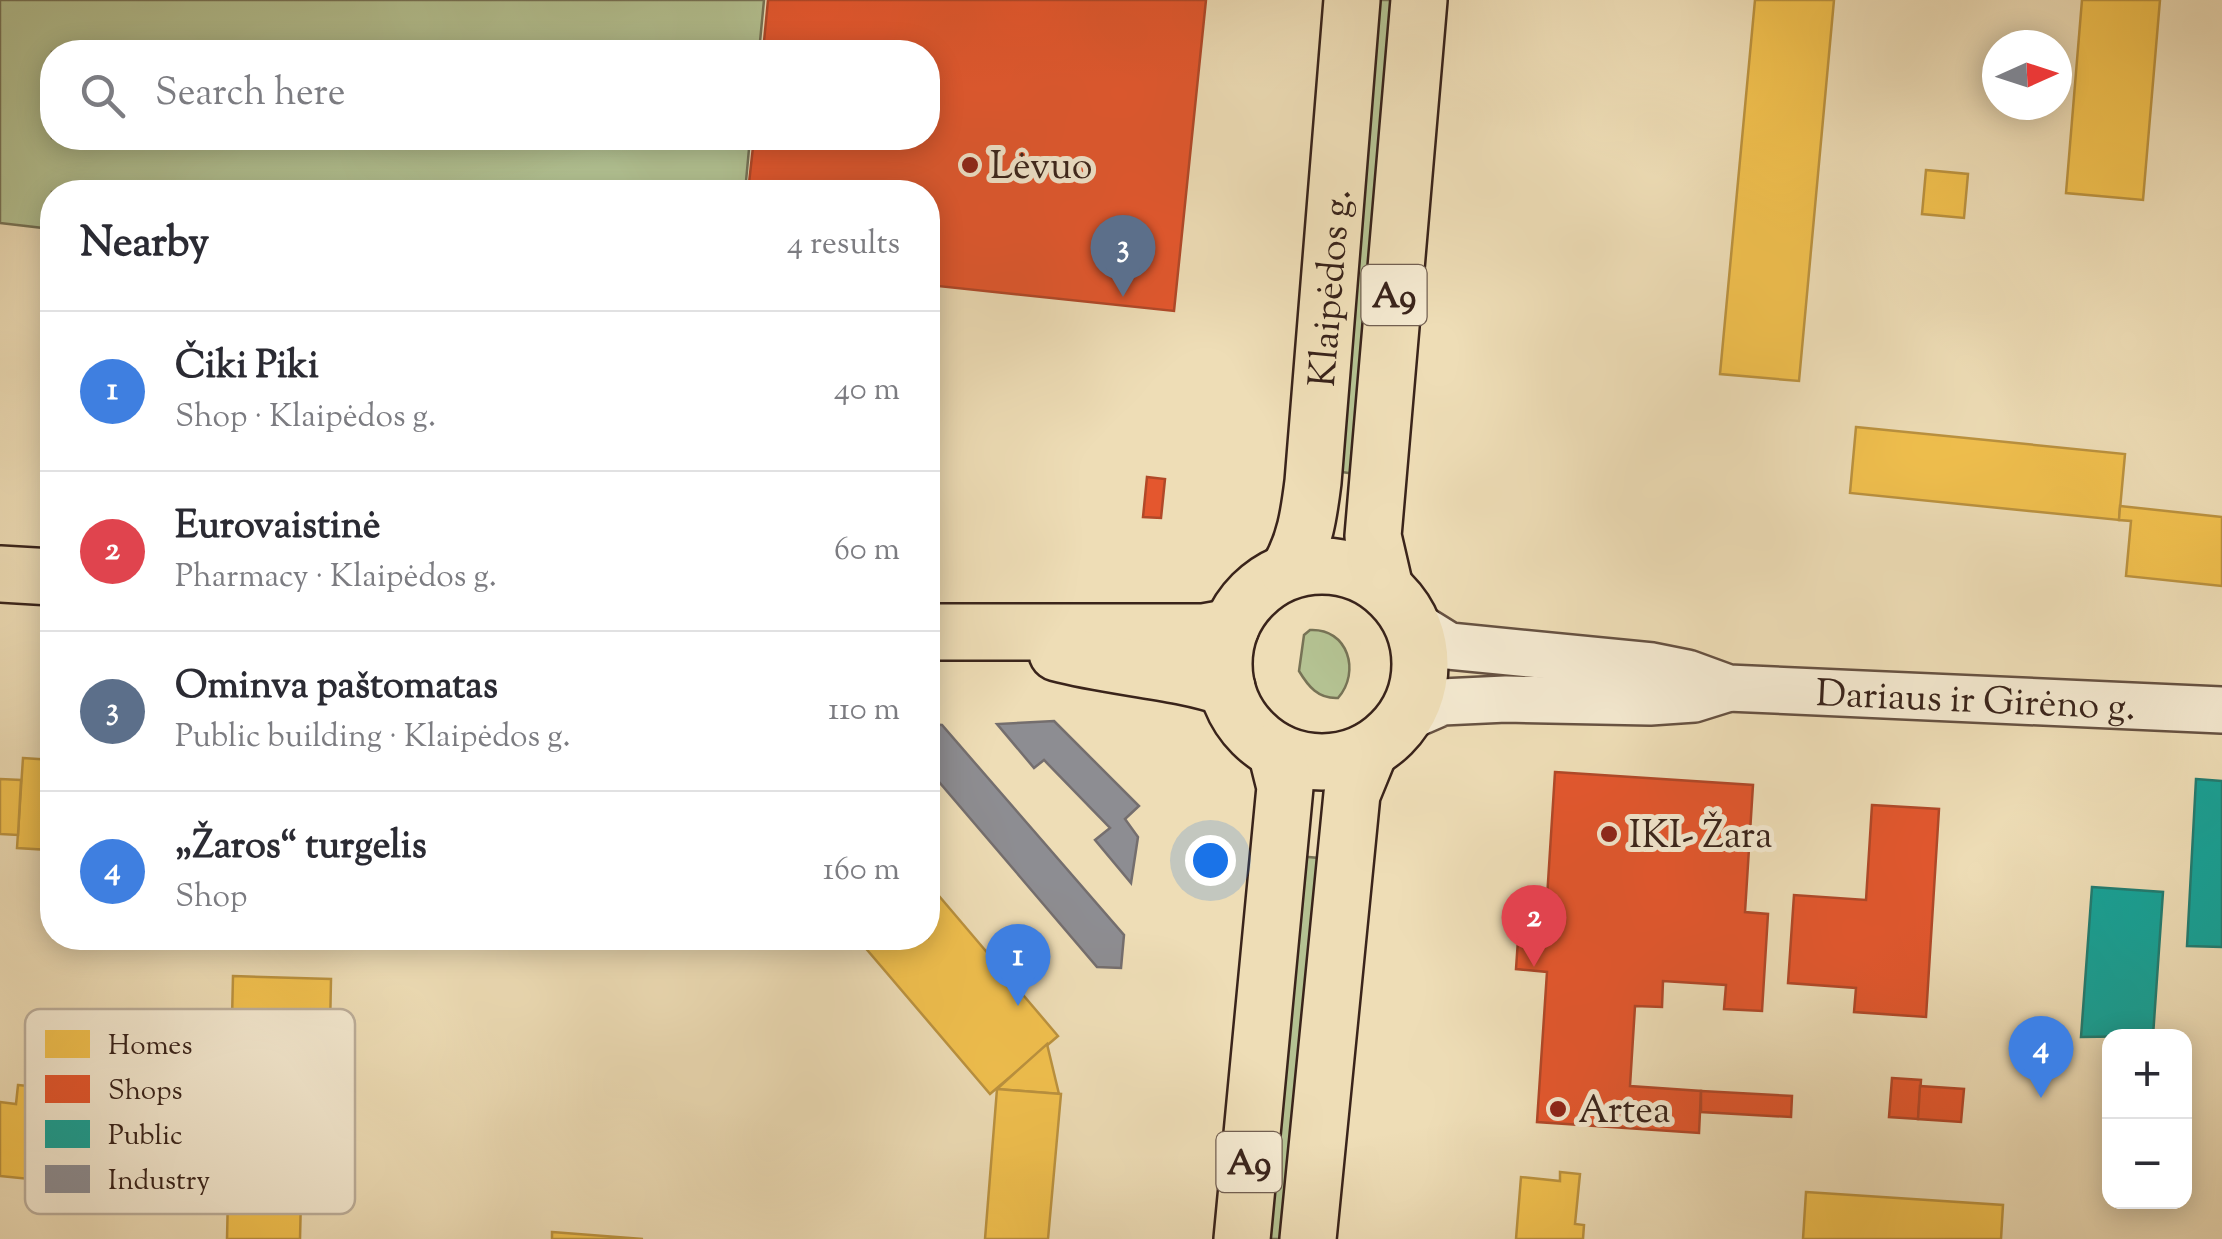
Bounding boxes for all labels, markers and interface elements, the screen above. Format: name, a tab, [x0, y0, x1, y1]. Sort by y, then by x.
north arrow	[1982, 30, 2072, 120]
search box	[40, 40, 940, 150]
icon: search	[75, 68, 130, 123]
text: Search here	[155, 68, 346, 122]
place label: Lėvuo	[990, 142, 1093, 196]
marker: Lėvuo	[959, 154, 981, 176]
street label: Klaipėdos g.	[1298, 187, 1368, 389]
pin: 3	[1090, 214, 1156, 297]
text: Nearby	[80, 215, 209, 275]
text: 4 results	[787, 222, 900, 268]
road number: A9	[1362, 265, 1426, 325]
text: Čiki Piki	[175, 341, 319, 395]
text: 1	[107, 368, 118, 414]
text: 40 m	[834, 368, 900, 414]
text: Shop · Klaipėdos g.	[175, 395, 436, 441]
text: Eurovaistinė	[175, 501, 380, 555]
text: 2	[105, 528, 120, 574]
text: 60 m	[834, 528, 900, 574]
text: Pharmacy · Klaipėdos g.	[175, 555, 497, 601]
text: Ominva paštomatas	[175, 661, 498, 715]
street label: Dariaus ir Girėno g.	[1815, 669, 2137, 737]
text: 3	[106, 688, 119, 734]
text: 110 m	[828, 688, 900, 734]
text: Public building · Klaipėdos g.	[175, 715, 571, 761]
place label: IKI- Žara	[1629, 811, 1773, 865]
text: „Žaros“ turgelis	[175, 821, 427, 875]
marker: IKI- Žara	[1598, 823, 1620, 845]
your location	[1185, 835, 1236, 886]
text: 4	[104, 848, 121, 894]
text: 160 m	[823, 848, 900, 894]
text: Shop	[175, 875, 247, 921]
pin: 2	[1502, 884, 1566, 967]
pin: 1	[986, 924, 1050, 1006]
legend	[25, 1009, 355, 1214]
pin: 4	[2008, 1016, 2074, 1098]
text: Homes	[108, 1027, 192, 1067]
map controls	[2102, 1029, 2192, 1209]
button: +	[2102, 1029, 2192, 1119]
text: Shops	[108, 1072, 182, 1112]
place label: Artea	[1578, 1086, 1671, 1140]
marker: Artea	[1547, 1098, 1569, 1120]
text: Public	[108, 1117, 183, 1157]
button: −	[2102, 1119, 2192, 1209]
road number: A9	[1216, 1132, 1282, 1192]
text: Industry	[108, 1162, 210, 1202]

